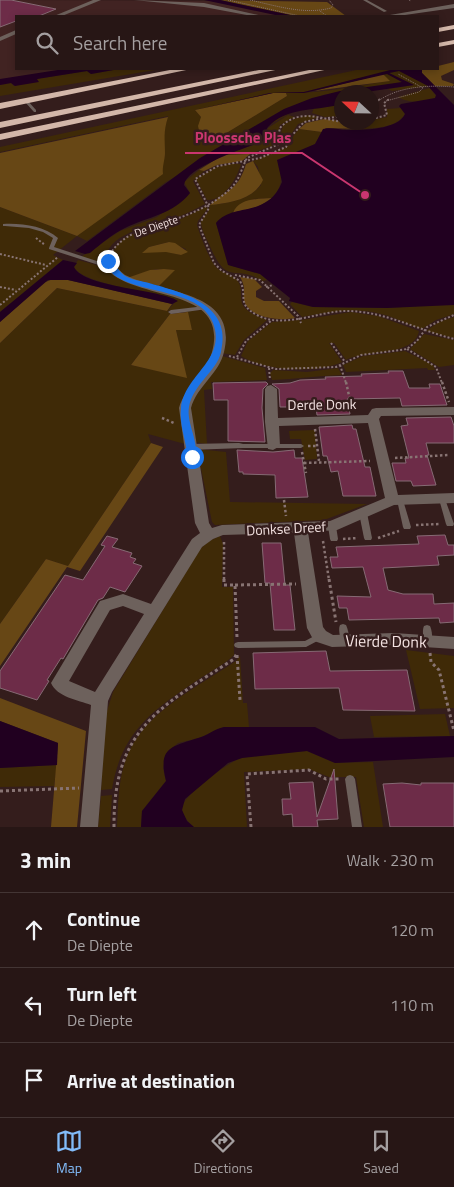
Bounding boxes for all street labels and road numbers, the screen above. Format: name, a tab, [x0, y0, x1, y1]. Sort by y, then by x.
street label: De Diepte	[132, 211, 180, 241]
street label: Derde Donk	[287, 393, 357, 415]
street label: Donkse Dreef	[246, 515, 327, 541]
street label: Vierde Donk	[345, 628, 427, 654]

